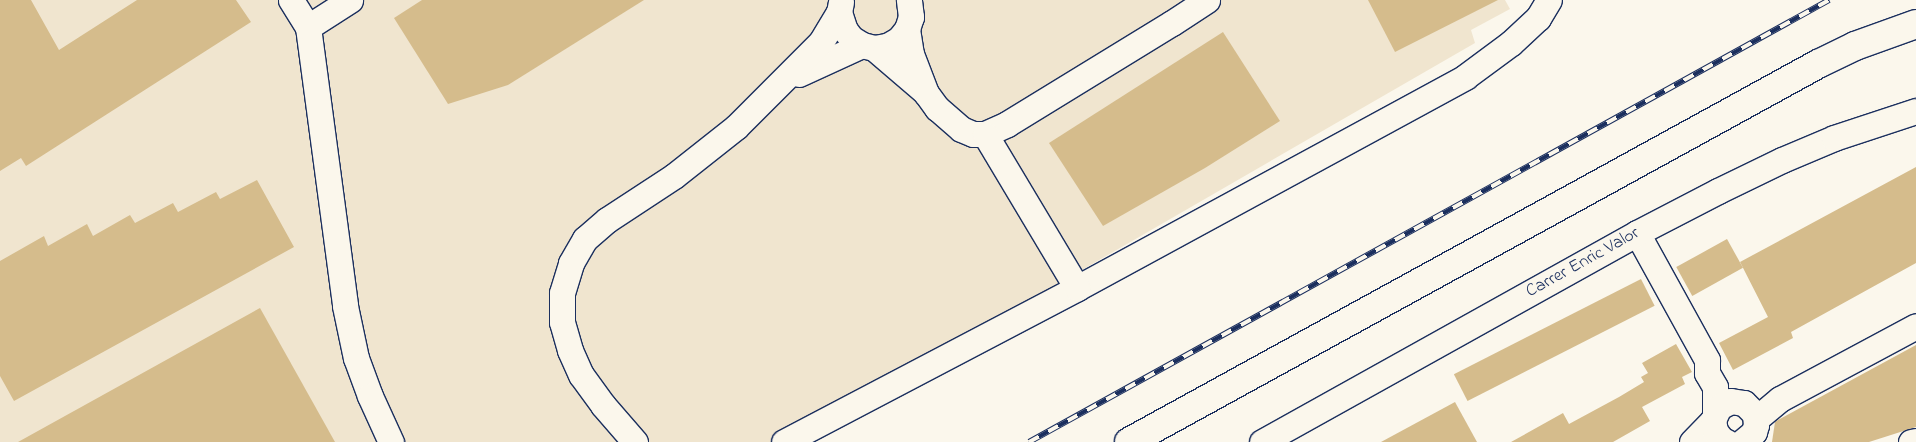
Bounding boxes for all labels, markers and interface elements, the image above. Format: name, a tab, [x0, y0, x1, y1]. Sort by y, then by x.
street label: Carrer Enric Valor	[1523, 223, 1643, 303]

